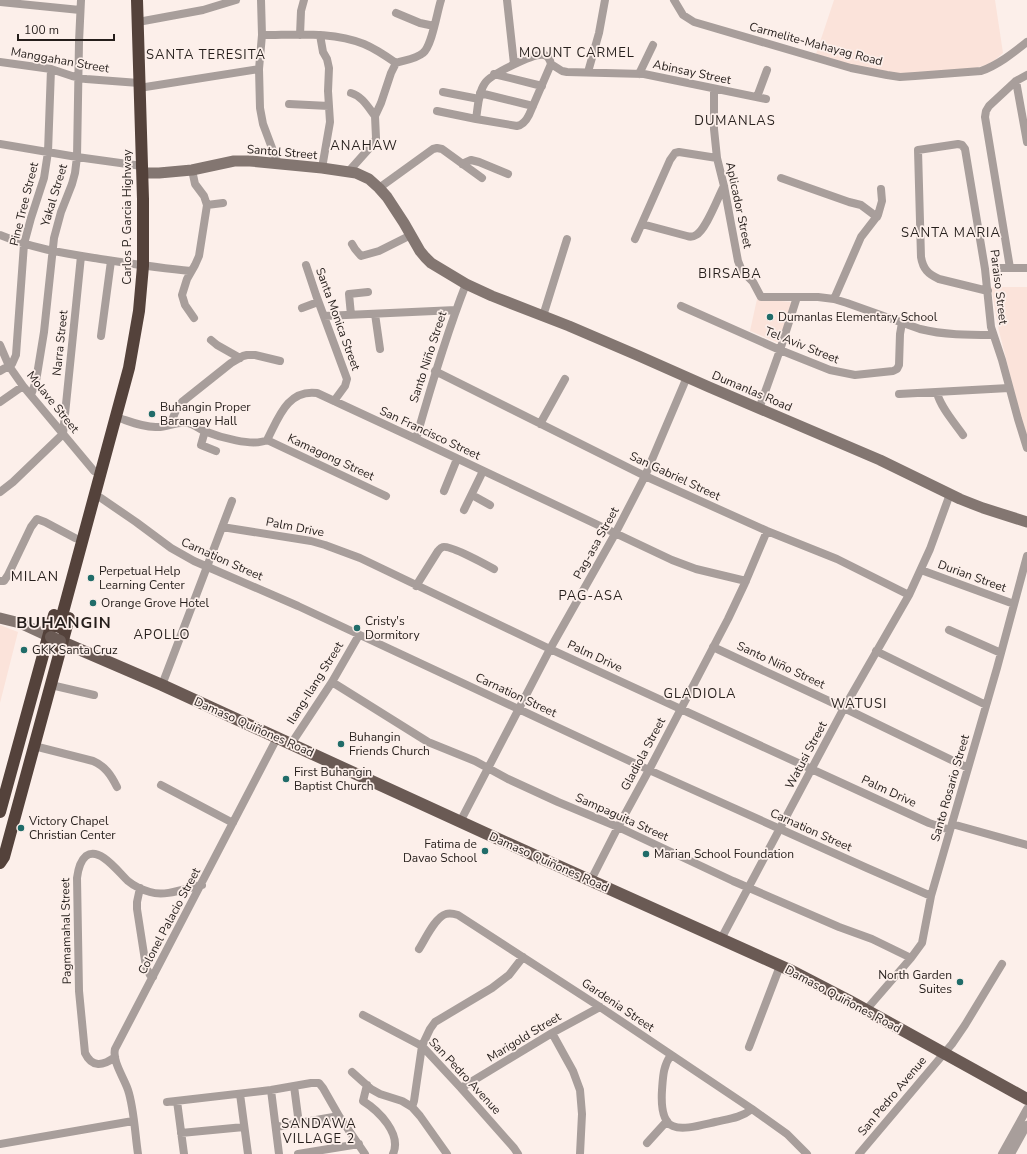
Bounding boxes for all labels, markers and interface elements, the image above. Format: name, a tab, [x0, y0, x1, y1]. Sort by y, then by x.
scale bar	[18, 16, 114, 42]
street label: Carmelite-Mahayag Road	[748, 18, 884, 70]
text: 100 m	[24, 22, 59, 38]
street label: Manggahan Street	[10, 43, 111, 77]
district label: MOUNT CARMEL	[519, 44, 635, 62]
district label: SANTA TERESITA	[146, 46, 266, 64]
street label: Abinsay Street	[651, 56, 733, 88]
district label: DUMANLAS	[694, 112, 776, 130]
district label: ANAHAW	[330, 137, 398, 155]
street label: Santol Street	[246, 141, 319, 163]
street label: Carlos P. Garcia Highway	[119, 148, 135, 285]
street label: Pine Tree Street	[6, 160, 42, 248]
street label: Aplicador Street	[722, 160, 756, 250]
street label: Yakal Street	[37, 161, 71, 229]
district label: SANTA MARIA	[901, 224, 1001, 242]
street label: Paraiso Street	[986, 249, 1012, 326]
street label: Santa Monica Street	[312, 265, 364, 373]
district label: BIRSABA	[698, 265, 762, 283]
street label: Santo Niño Street	[406, 308, 451, 405]
street label: Narra Street	[49, 309, 71, 377]
place label: Dumanlas Elementary School	[778, 309, 938, 325]
marker: Dumanlas Elementary School	[765, 312, 775, 322]
street label: Tel Aviv Street	[763, 323, 842, 367]
street label: Dumanlas Road	[709, 367, 795, 415]
street label: Molave Street	[23, 368, 83, 437]
place label: Buhangin Proper Barangay Hall	[160, 399, 251, 429]
street label: San Francisco Street	[377, 403, 484, 464]
marker: Buhangin Proper Barangay Hall	[147, 409, 157, 419]
street label: Kamagong Street	[285, 430, 378, 484]
street label: San Gabriel Street	[627, 448, 724, 504]
street label: Pag-asa Street	[570, 503, 623, 582]
street label: Palm Drive	[264, 514, 326, 540]
street label: Carnation Street	[179, 534, 266, 585]
street label: Durian Street	[936, 556, 1009, 596]
place label: Perpetual Help Learning Center	[99, 563, 185, 593]
district label: MILAN	[11, 567, 59, 586]
marker: Perpetual Help Learning Center	[86, 573, 96, 583]
district label: PAG-ASA	[558, 587, 624, 605]
place label: Orange Grove Hotel	[101, 595, 209, 611]
marker: Orange Grove Hotel	[88, 598, 98, 608]
district label: BUHANGIN	[16, 612, 112, 634]
place label: Cristy's Dormitory	[365, 613, 420, 643]
marker: Cristy's Dormitory	[352, 623, 362, 633]
district label: APOLLO	[133, 626, 191, 644]
street label: Palm Drive	[565, 636, 625, 676]
street label: Ilang-Ilang Street	[283, 638, 347, 727]
street label: Santo Niño Street	[734, 638, 828, 693]
place label: GKK Santa Cruz	[32, 642, 118, 658]
marker: GKK Santa Cruz	[19, 645, 29, 655]
street label: Carnation Street	[473, 669, 560, 721]
district label: GLADIOLA	[664, 685, 736, 703]
street label: Damaso Quiñones Road	[192, 693, 316, 761]
district label: WATUSI	[831, 695, 887, 713]
street label: Gladiola Street	[617, 714, 669, 793]
street label: Watusi Street	[782, 718, 831, 792]
place label: Buhangin Friends Church	[349, 729, 430, 759]
street label: Santo Rosario Street	[927, 732, 973, 843]
marker: Buhangin Friends Church	[336, 739, 346, 749]
place label: First Buhangin Baptist Church	[294, 764, 374, 794]
street label: Palm Drive	[859, 771, 919, 811]
marker: First Buhangin Baptist Church	[281, 774, 291, 784]
street label: Sampaguita Street	[573, 789, 672, 845]
street label: Carnation Street	[768, 805, 855, 856]
place label: Victory Chapel Christian Center	[28, 813, 116, 843]
marker: Victory Chapel Christian Center	[16, 823, 26, 833]
street label: Damaso Quiñones Road	[487, 828, 611, 896]
place label: Fatima de Davao School	[403, 836, 477, 866]
marker: Fatima de Davao School	[480, 846, 490, 856]
place label: Marian School Foundation	[654, 846, 794, 862]
marker: Marian School Foundation	[641, 849, 651, 859]
street label: Colonel Palacio Street	[134, 864, 204, 977]
street label: Pagmamahal Street	[57, 877, 75, 984]
street label: Damaso Quiñones Road	[782, 962, 904, 1036]
place label: North Garden Suites	[878, 967, 952, 997]
street label: Gardenia Street	[579, 975, 658, 1036]
marker: North Garden Suites	[955, 977, 965, 987]
street label: Marigold Street	[484, 1008, 565, 1065]
street label: San Pedro Avenue	[425, 1034, 505, 1118]
street label: San Pedro Avenue	[854, 1053, 930, 1139]
district label: SANDAWA VILLAGE 2	[281, 1115, 357, 1148]

